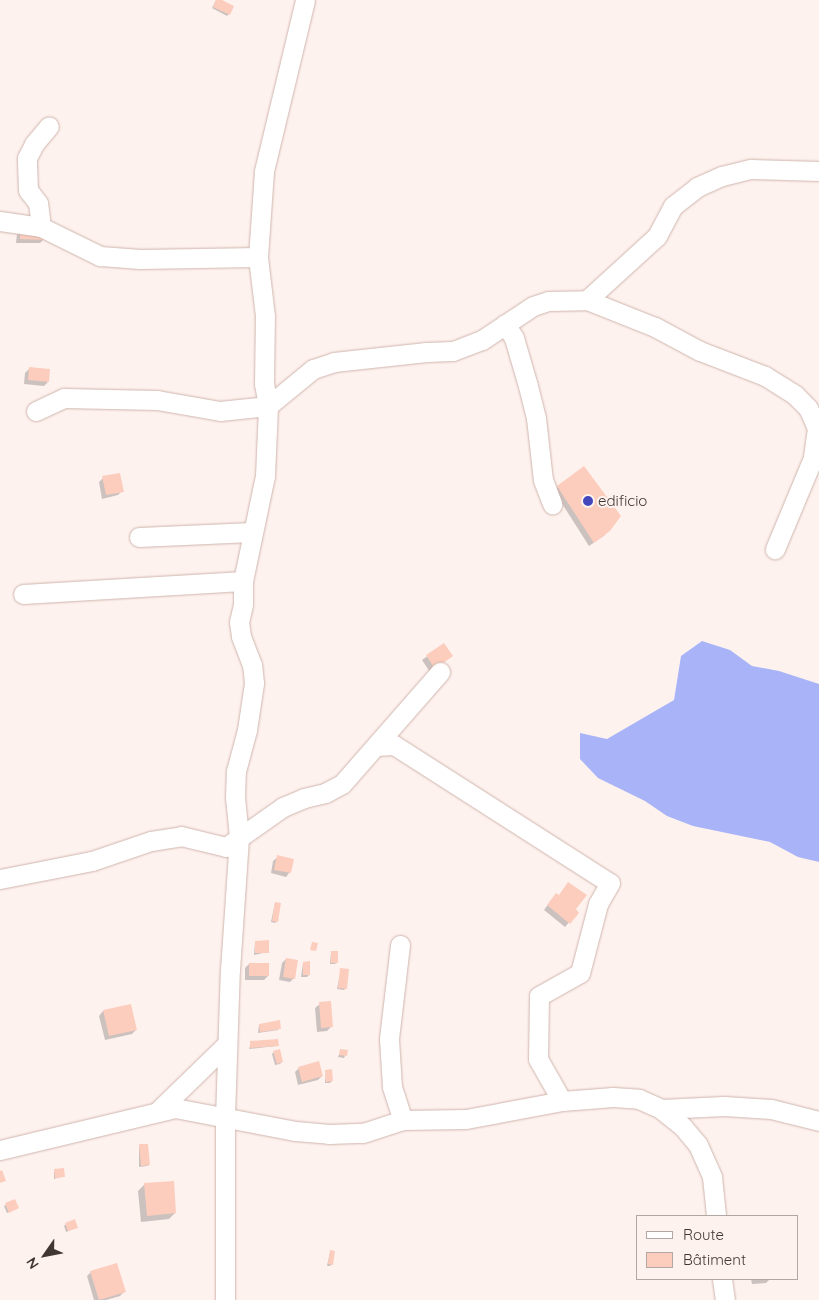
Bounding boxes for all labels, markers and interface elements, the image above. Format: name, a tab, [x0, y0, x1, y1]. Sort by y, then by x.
place label: edificio	[598, 492, 647, 510]
marker: edificio	[582, 495, 594, 507]
legend	[636, 1215, 799, 1280]
text: Route	[683, 1225, 724, 1244]
north arrow	[20, 1230, 70, 1280]
text: Bâtiment	[683, 1250, 746, 1269]
text: N	[22, 1254, 43, 1272]

